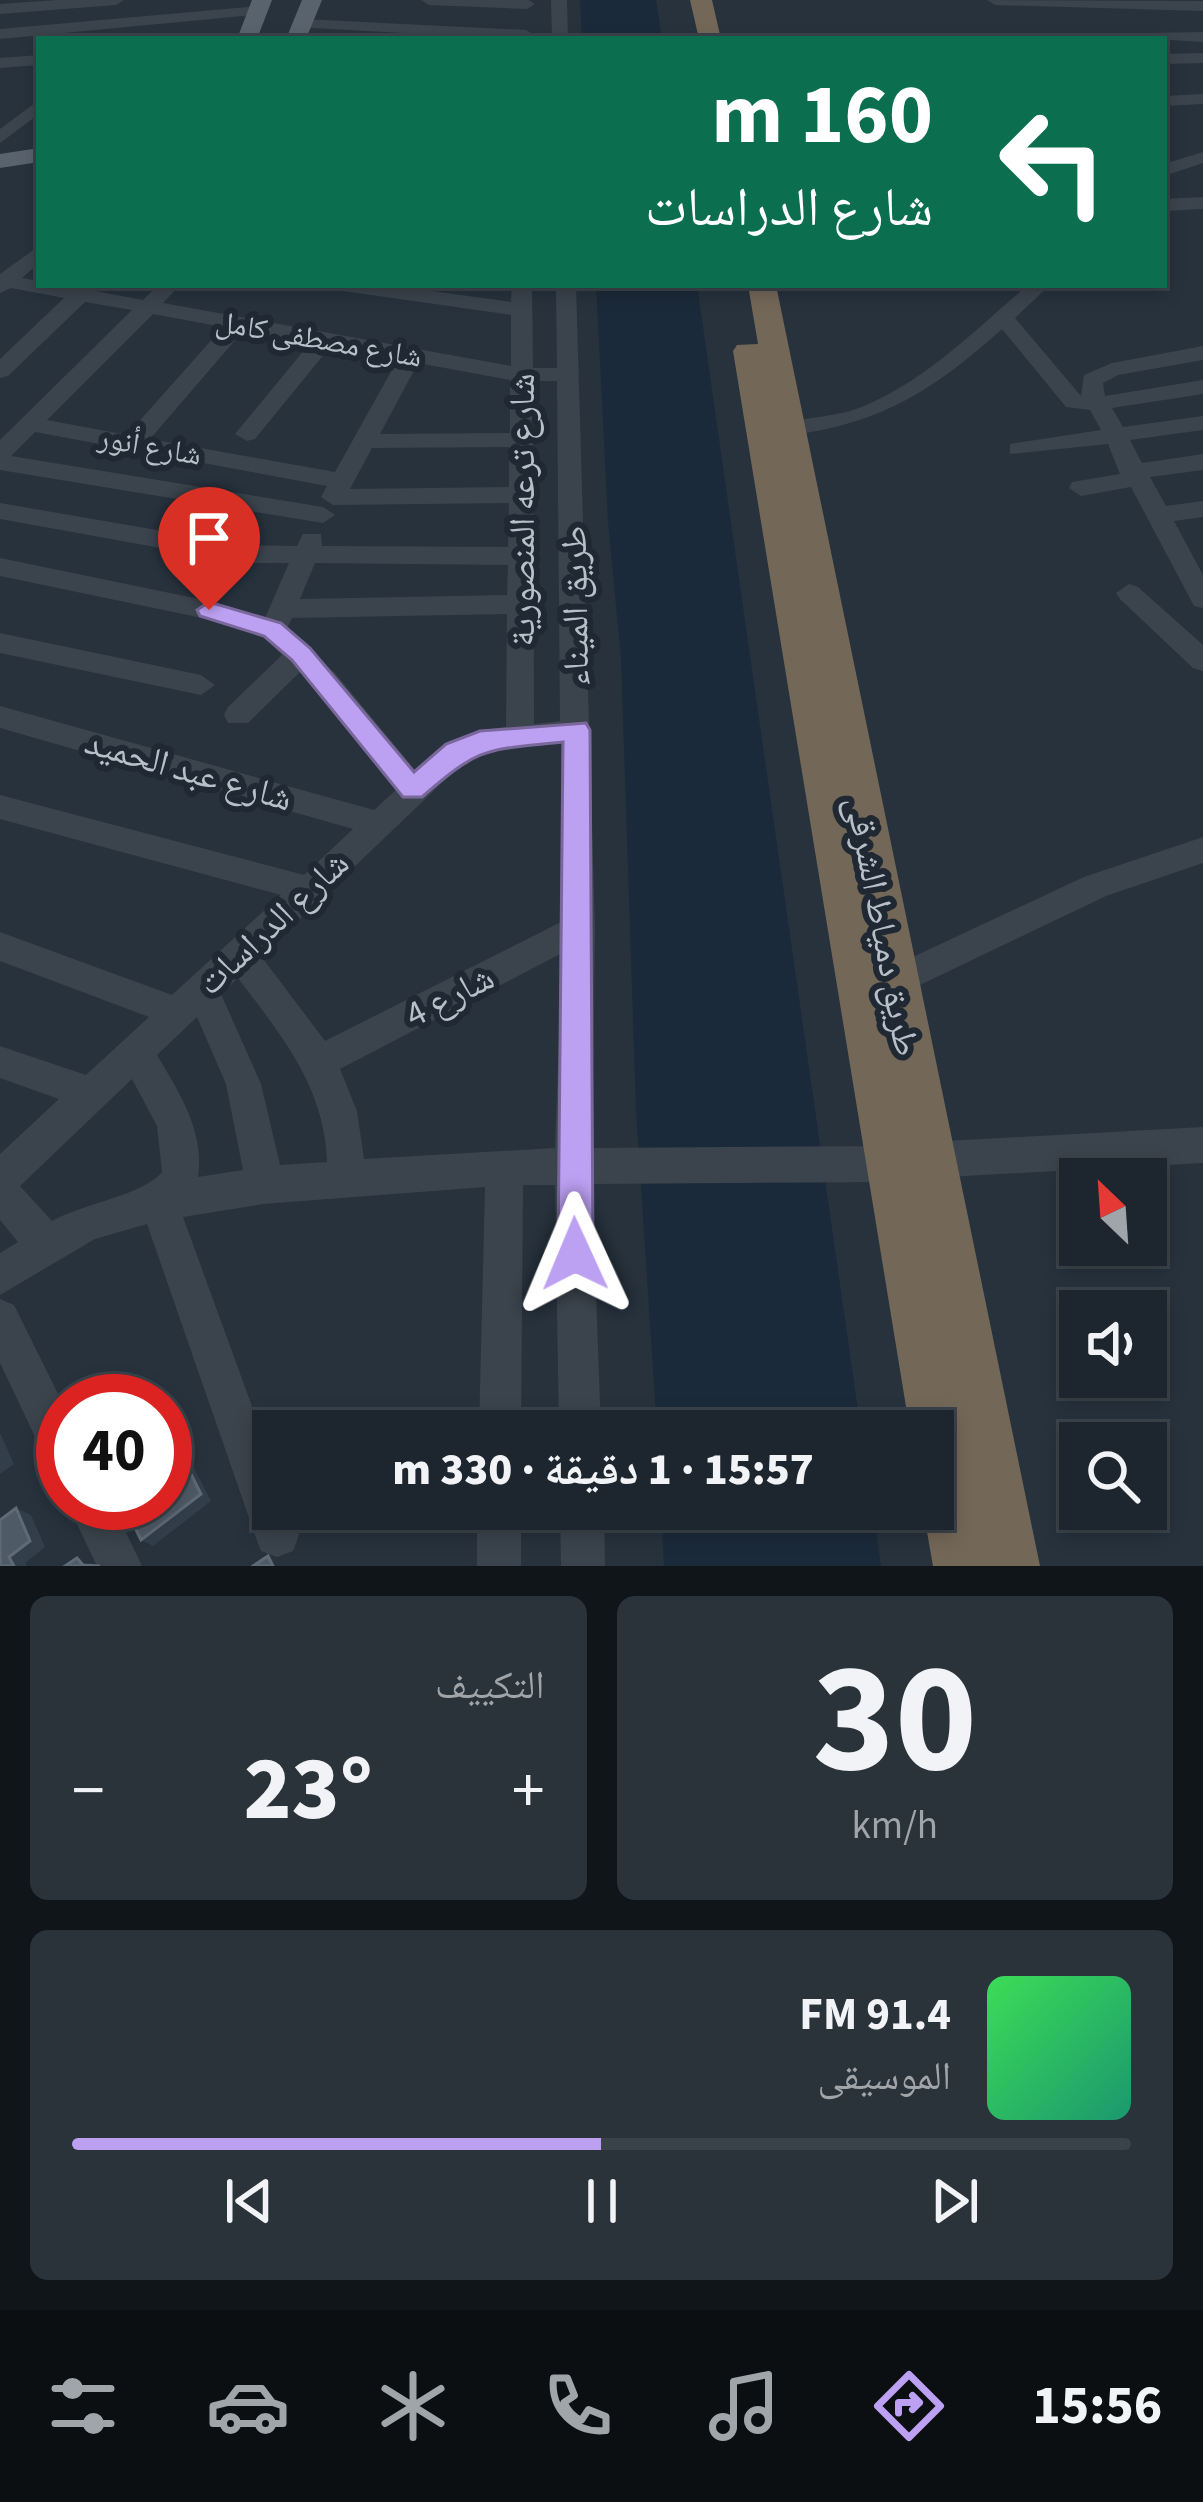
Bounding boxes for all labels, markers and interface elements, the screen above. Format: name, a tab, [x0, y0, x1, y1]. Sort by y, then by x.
text: 160 m	[711, 56, 933, 176]
icon: left	[975, 84, 1131, 240]
text: شارع الدراسات	[645, 170, 933, 247]
street label: شارع مصطفى كامل	[212, 300, 425, 379]
street label: شارع ترعه المنصورية	[497, 373, 548, 647]
street label: شارع أنور	[94, 416, 205, 477]
pin	[158, 487, 260, 610]
icon: arrive	[176, 505, 242, 571]
street label: طريق الميناء	[549, 525, 602, 687]
street label: شارع عبد الحميد	[79, 716, 298, 824]
street label: طريق دمياط الشرقى	[832, 792, 933, 1061]
street label: شارع الدراسات	[185, 839, 361, 1007]
street label: شارع 4	[396, 952, 503, 1040]
north arrow	[1059, 1158, 1167, 1266]
map controls	[1059, 1158, 1167, 1530]
position arrow	[512, 1191, 638, 1317]
button: sound	[1059, 1290, 1167, 1398]
speed limit sign: 40	[36, 1374, 192, 1530]
button: search	[1059, 1422, 1167, 1530]
text: 15:57 · 1 دقيقة · 330 m	[392, 1438, 814, 1502]
text: 30	[812, 1609, 977, 1831]
text: التكييف	[435, 1658, 545, 1714]
text: 23°	[243, 1726, 373, 1854]
text: −	[72, 1744, 105, 1838]
text: +	[512, 1744, 544, 1838]
text: km/h	[852, 1798, 938, 1854]
text: 91.4 FM	[799, 1983, 951, 2047]
text: الموسيقى	[818, 2049, 951, 2105]
icon: previous	[216, 2168, 282, 2234]
icon: pause	[569, 2168, 635, 2234]
icon: next	[922, 2168, 988, 2234]
icon: filters	[41, 2364, 125, 2448]
icon: car	[206, 2364, 290, 2448]
icon: climate	[371, 2364, 455, 2448]
icon: phone	[536, 2364, 620, 2448]
icon: music	[702, 2364, 786, 2448]
icon: directions	[867, 2364, 951, 2448]
text: 15:56	[1032, 2368, 1162, 2445]

